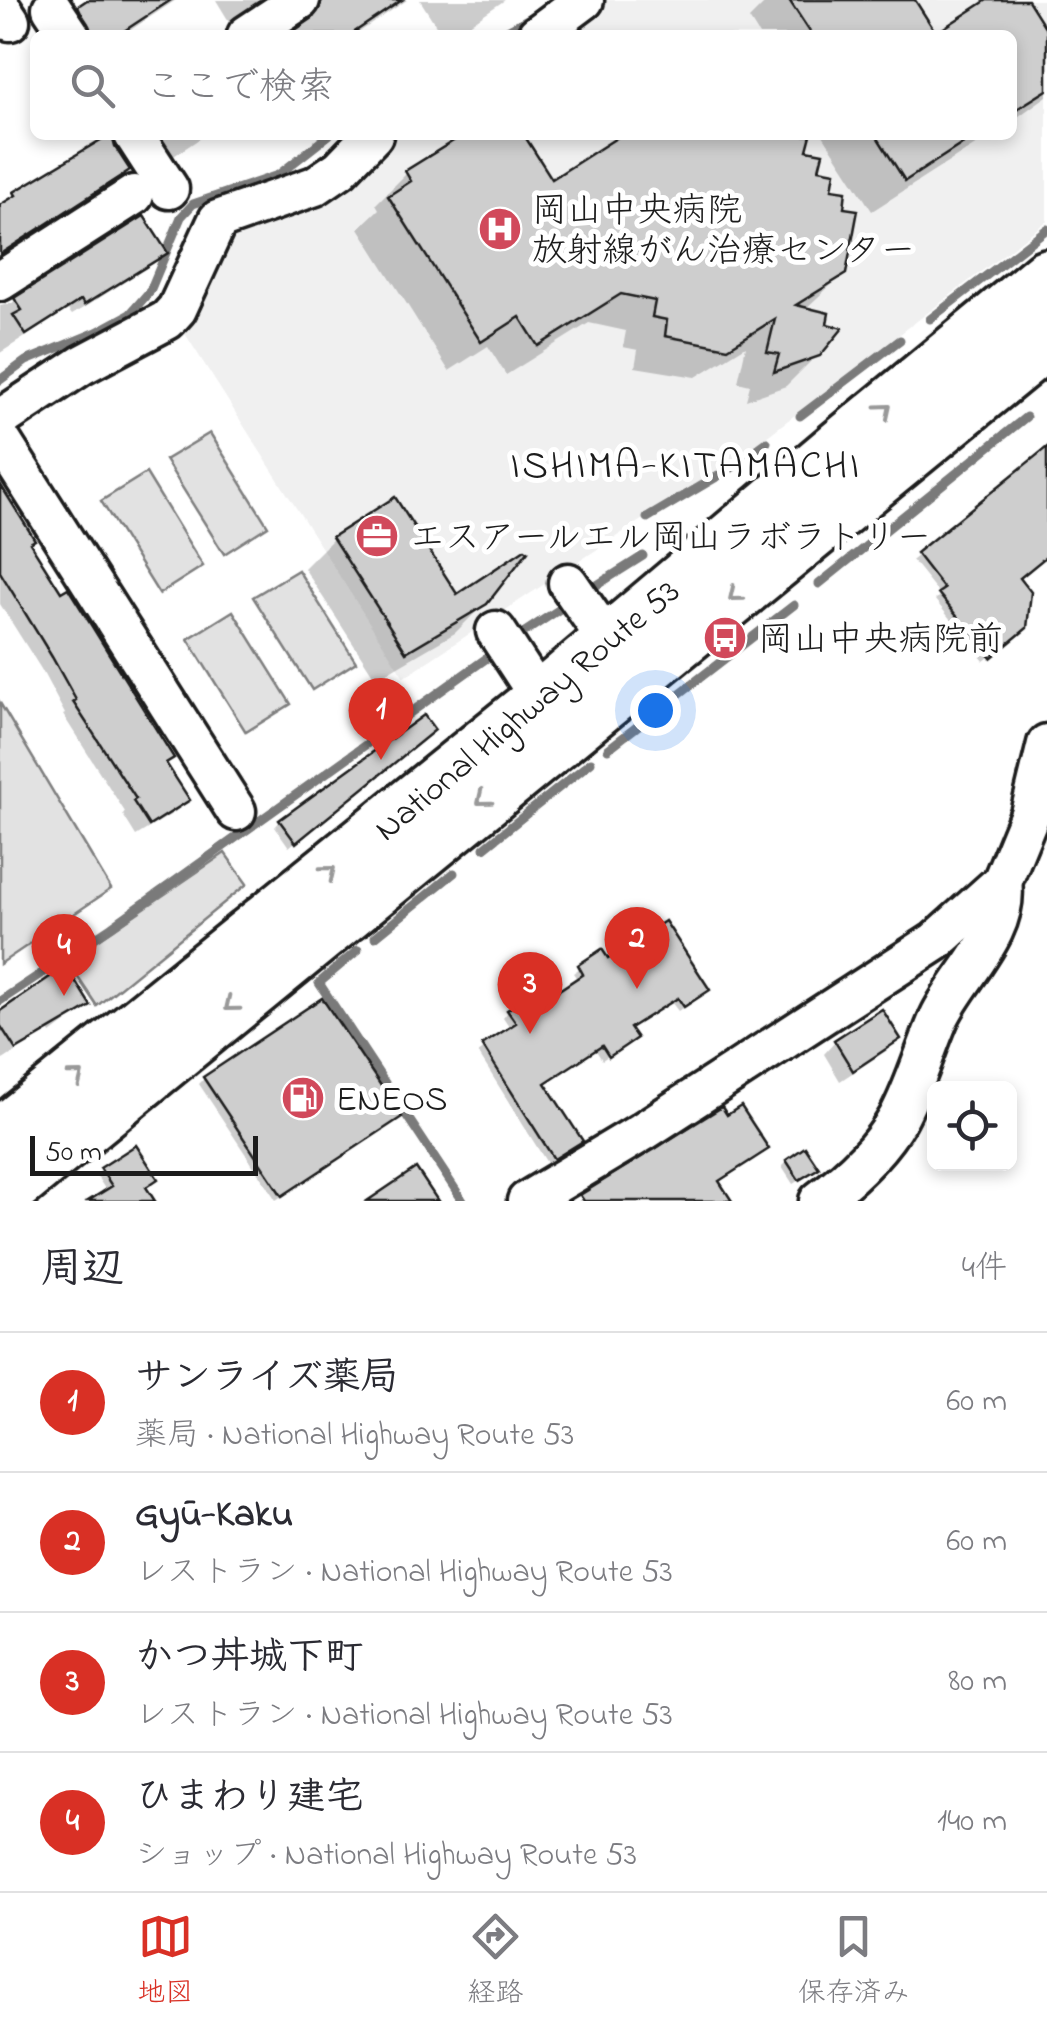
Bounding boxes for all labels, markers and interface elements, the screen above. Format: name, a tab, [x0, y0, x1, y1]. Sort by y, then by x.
search box	[30, 30, 1017, 140]
icon: search	[65, 58, 120, 113]
text: ここで検索	[145, 61, 335, 117]
place label: 岡山中央病院 放射線がん治療センター	[532, 187, 916, 278]
hospital icon: 岡山中央病院 放射線がん治療センター	[477, 206, 523, 252]
one-way arrow	[873, 404, 891, 422]
district label: ISHIMA-KITAMACHI	[510, 438, 862, 497]
office icon: エスアールエル岡山ラボラトリー	[354, 513, 400, 559]
place label: エスアールエル岡山ラボラトリー	[410, 514, 932, 565]
street label: National Highway Route 53	[364, 568, 692, 855]
one-way arrow	[729, 583, 747, 601]
bus stop icon: 岡山中央病院前	[702, 615, 748, 661]
place label: 岡山中央病院前	[758, 616, 1003, 667]
pin: 1	[348, 678, 414, 760]
your location	[630, 685, 681, 736]
one-way arrow	[476, 787, 494, 805]
one-way arrow	[318, 866, 336, 884]
pin: 2	[604, 906, 670, 989]
pin: 4	[32, 914, 96, 996]
pin: 3	[498, 952, 562, 1034]
one-way arrow	[225, 993, 243, 1011]
one-way arrow	[65, 1071, 83, 1088]
fuel station icon: ENEOS	[280, 1075, 326, 1121]
place label: ENEOS	[336, 1076, 448, 1127]
map controls	[927, 1081, 1017, 1171]
button: locate	[927, 1081, 1017, 1171]
scale bar	[30, 1131, 258, 1176]
text: 50 m	[45, 1133, 102, 1174]
text: 周辺	[40, 1240, 124, 1301]
text: 4件	[962, 1246, 1007, 1293]
text: サンライズ薬局	[135, 1351, 399, 1407]
text: 1	[67, 1379, 78, 1426]
text: 60 m	[946, 1379, 1007, 1426]
text: 薬局 · National Highway Route 53	[135, 1413, 574, 1460]
text: Gyū-Kaku	[135, 1488, 293, 1544]
text: 2	[65, 1519, 80, 1566]
text: 60 m	[946, 1519, 1007, 1566]
text: レストラン · National Highway Route 53	[135, 1550, 673, 1597]
text: かつ丼城下町	[135, 1631, 363, 1687]
text: 3	[66, 1659, 79, 1706]
text: 80 m	[948, 1659, 1007, 1706]
text: レストラン · National Highway Route 53	[135, 1693, 673, 1740]
text: ひまわり建宅	[135, 1771, 363, 1827]
text: 4	[66, 1799, 79, 1846]
text: 140 m	[937, 1799, 1007, 1846]
text: ショップ · National Highway Route 53	[135, 1833, 637, 1880]
tab: 地図	[137, 1909, 193, 2015]
tab: 経路	[467, 1909, 524, 2015]
tab: 保存済み	[798, 1909, 910, 2015]

